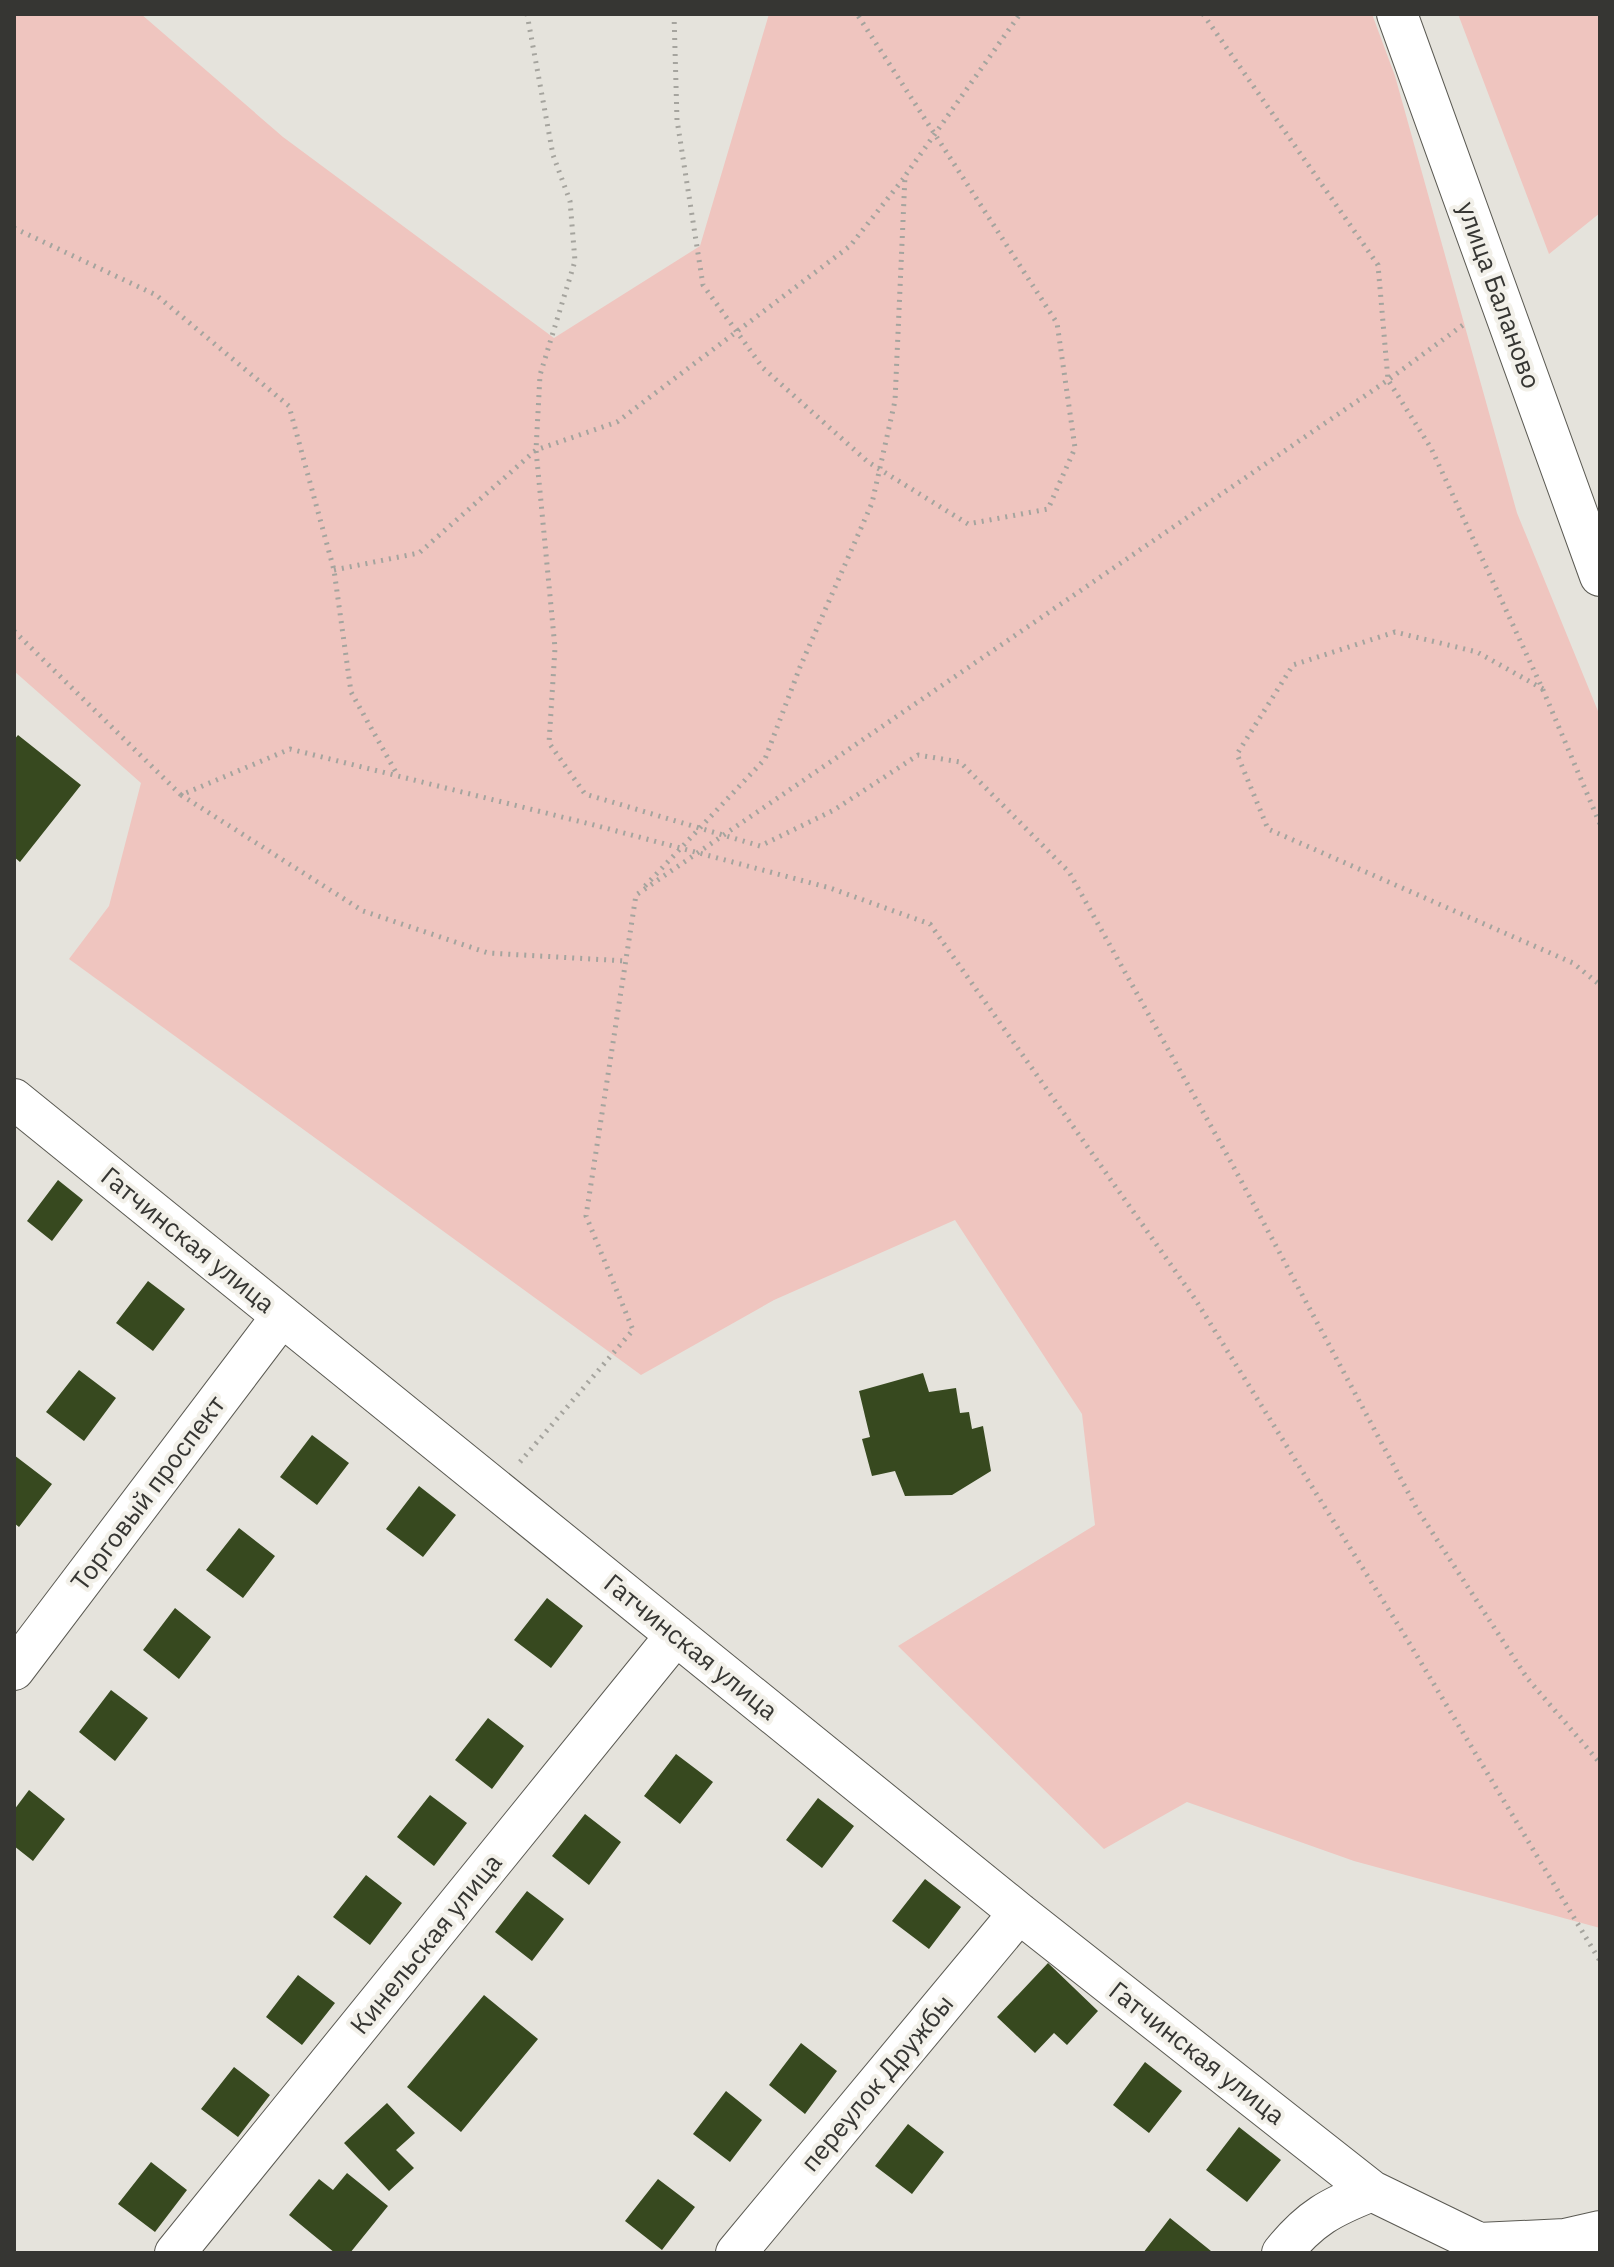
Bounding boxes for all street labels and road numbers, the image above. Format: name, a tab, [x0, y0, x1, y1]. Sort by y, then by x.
street label: улица Баланово	[1450, 197, 1549, 393]
street label: Гатчинская улица	[95, 1159, 283, 1320]
street label: Торговый проспект	[63, 1388, 232, 1597]
street label: Гатчинская улица	[598, 1566, 786, 1727]
street label: Кинельская улица	[342, 1846, 509, 2041]
street label: Гатчинская улица	[1103, 1973, 1293, 2132]
street label: переулок Дружбы	[792, 1987, 960, 2178]

